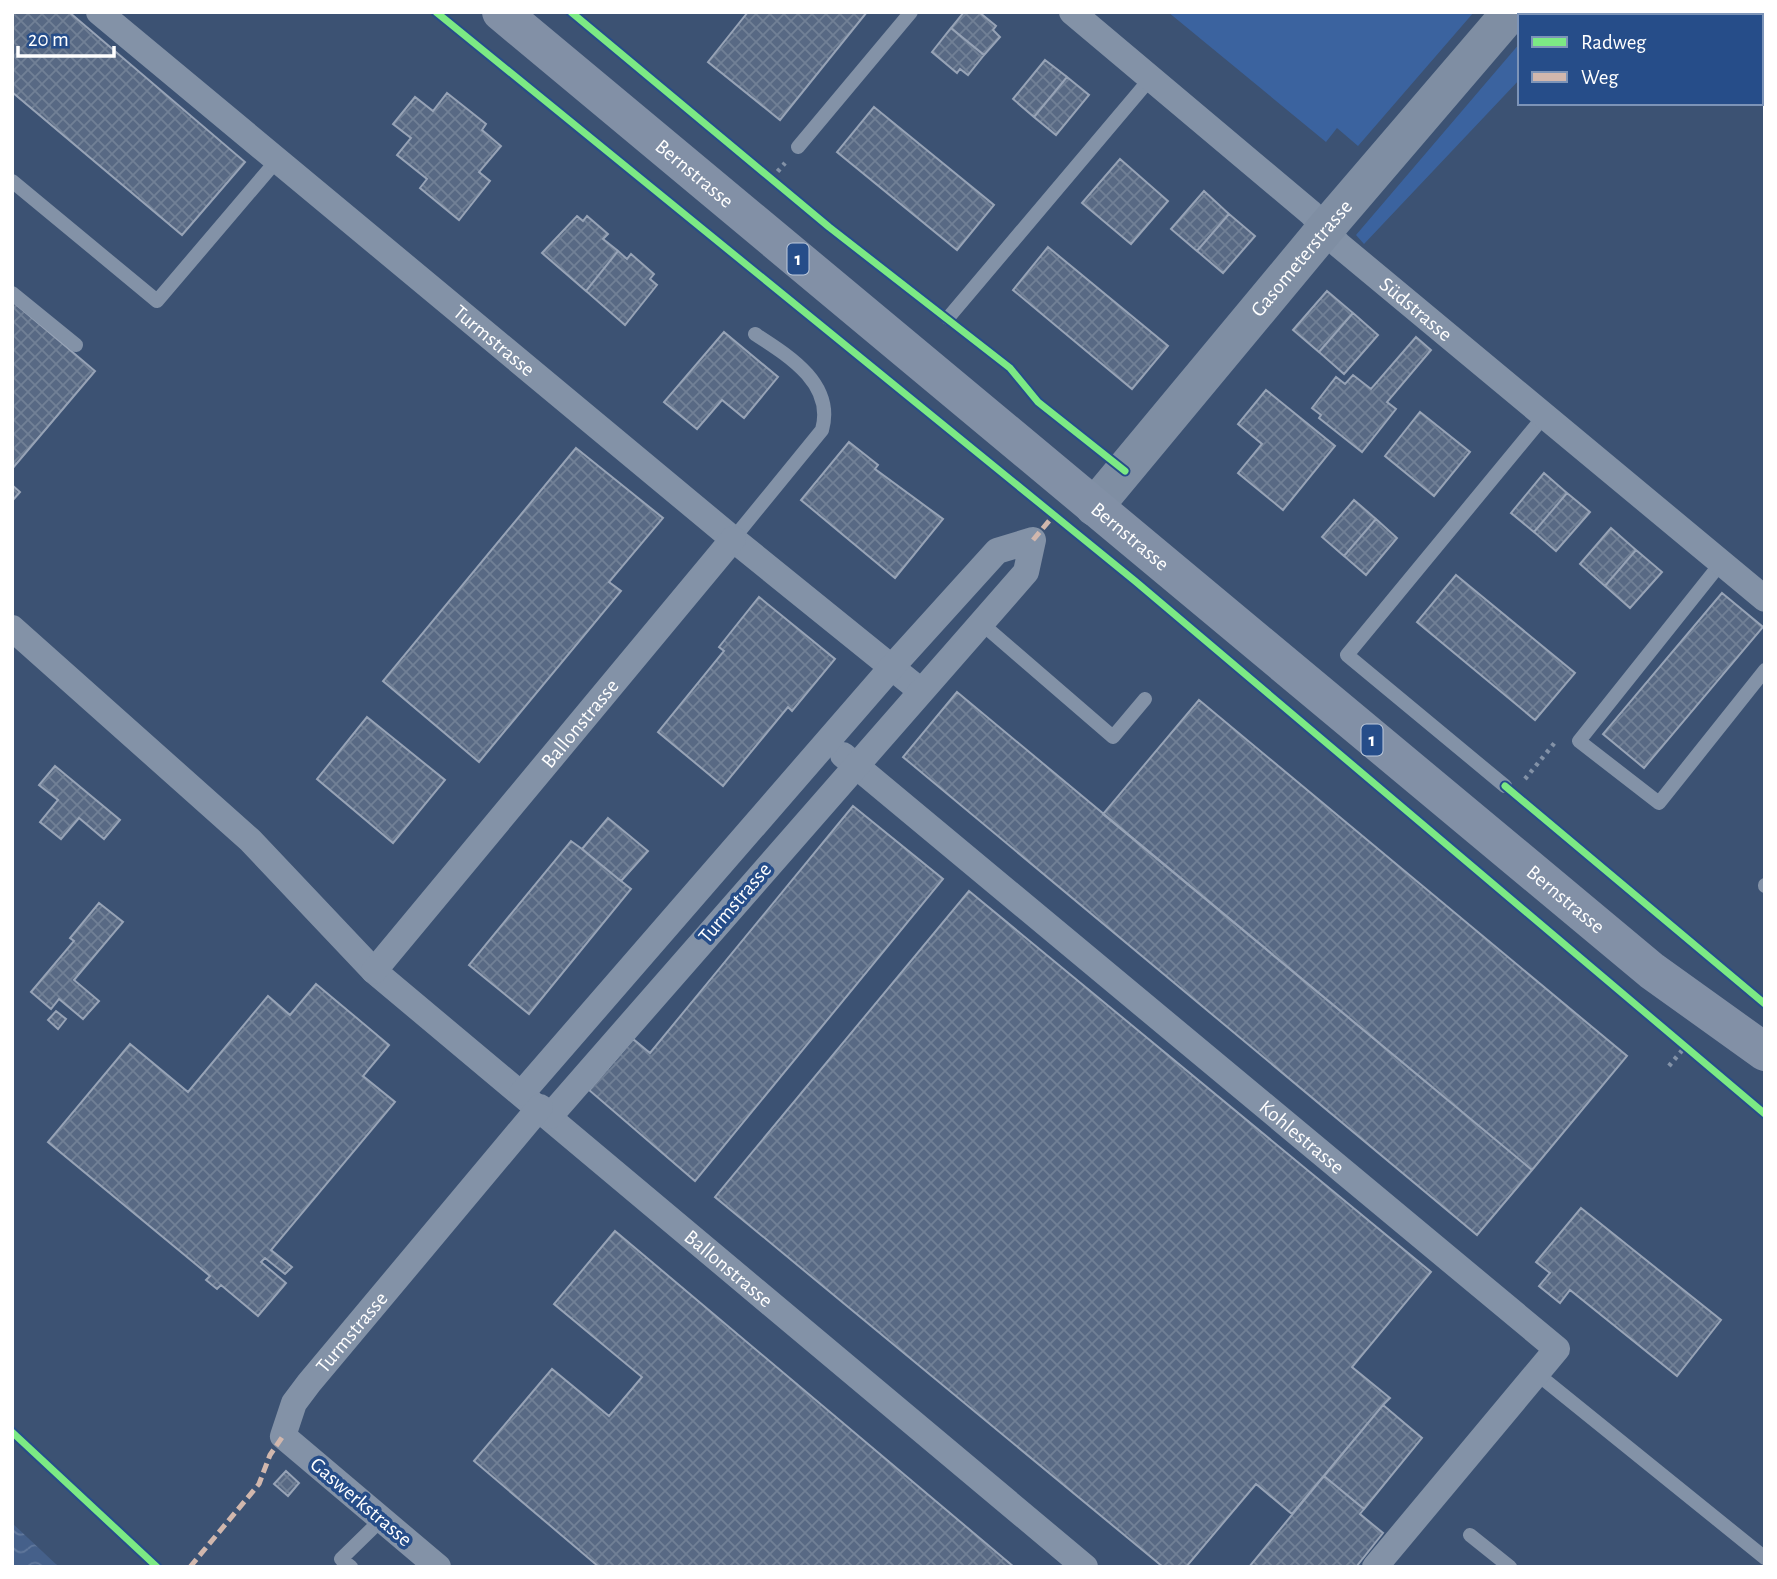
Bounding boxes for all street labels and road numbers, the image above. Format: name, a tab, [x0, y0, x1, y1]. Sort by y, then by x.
street label: Bernstrasse	[652, 135, 738, 212]
street label: Gasometerstrasse	[1247, 195, 1356, 320]
road number: 1	[788, 244, 808, 274]
street label: Südstrasse	[1376, 273, 1456, 345]
street label: Turmstrasse	[450, 301, 539, 380]
street label: Bernstrasse	[1087, 498, 1173, 575]
street label: Ballonstrasse	[537, 675, 622, 772]
road number: 1	[1362, 724, 1382, 755]
street label: Turmstrasse	[695, 859, 775, 947]
street label: Bernstrasse	[1523, 861, 1609, 937]
street label: Kohlestrasse	[1256, 1096, 1348, 1178]
street label: Ballonstrasse	[680, 1226, 777, 1311]
street label: Turmstrasse	[312, 1288, 391, 1377]
street label: Gaswerkstrasse	[306, 1454, 416, 1550]

